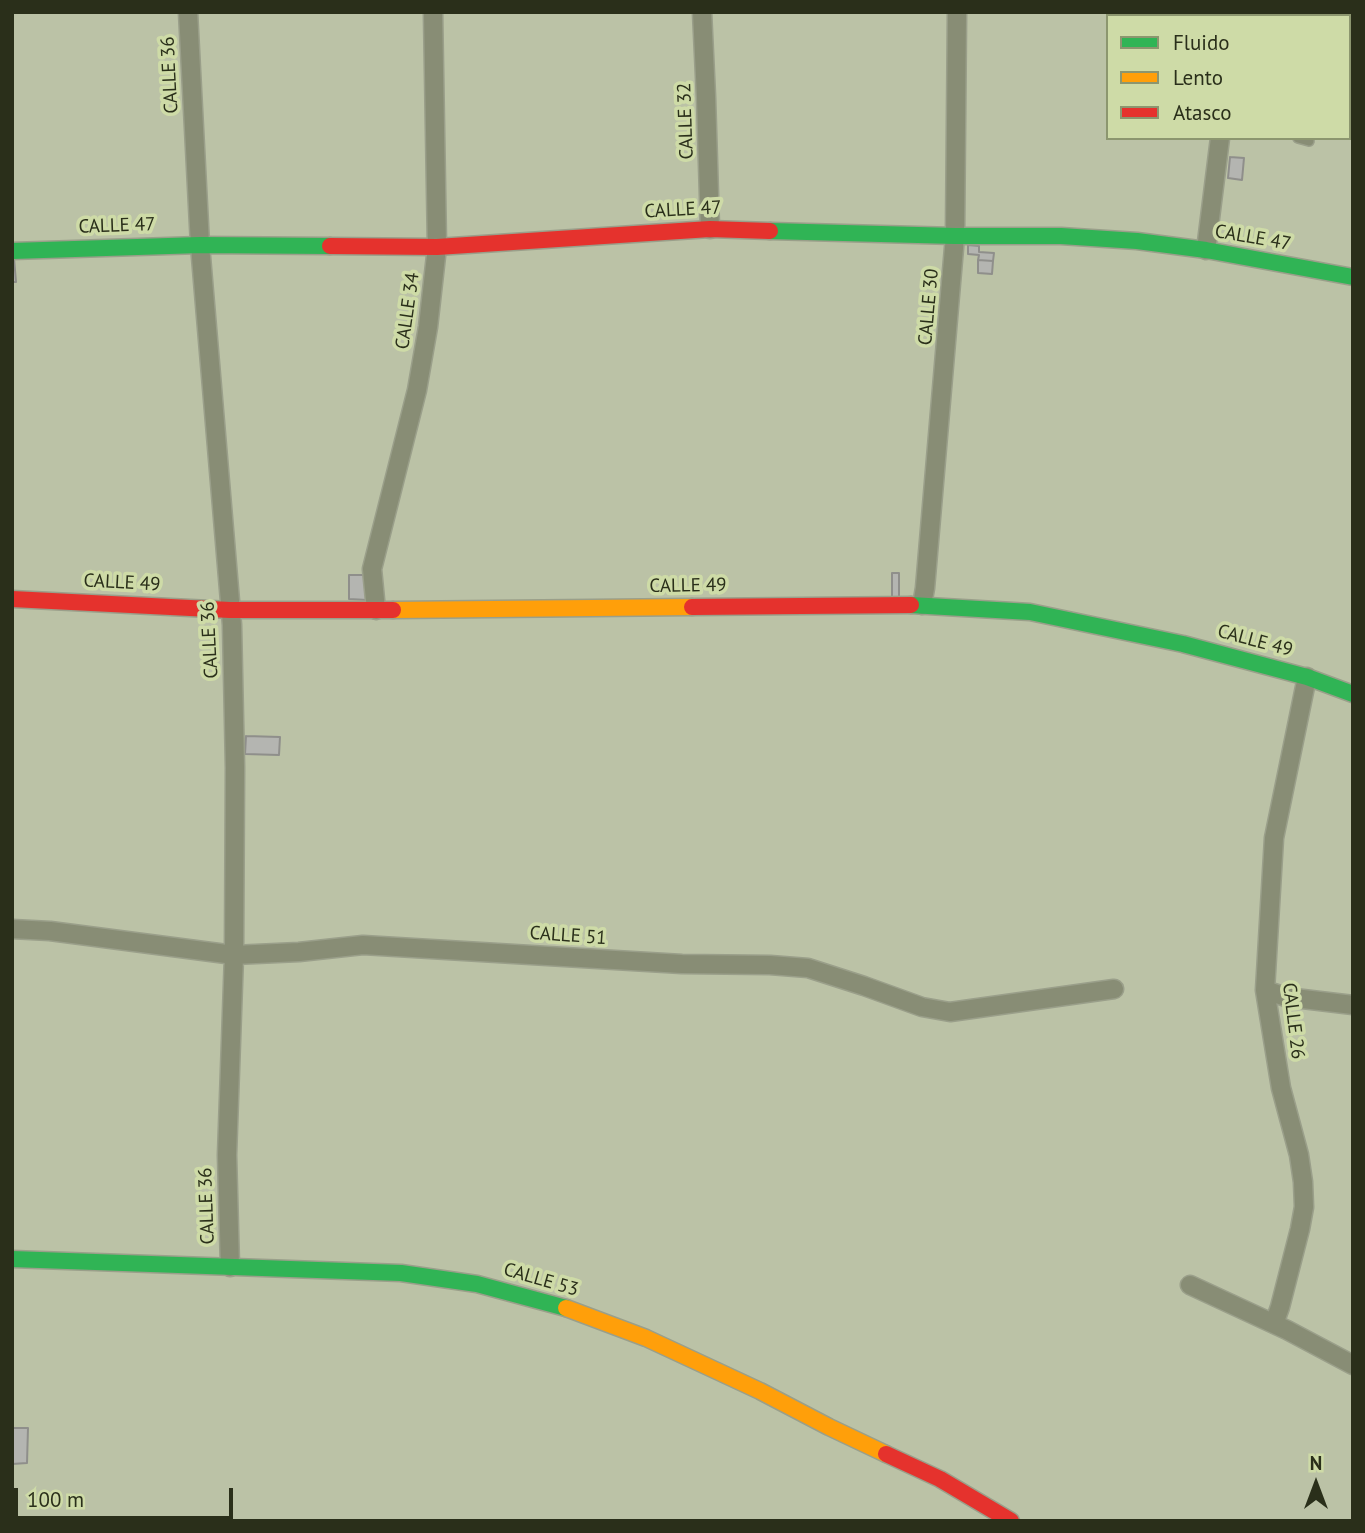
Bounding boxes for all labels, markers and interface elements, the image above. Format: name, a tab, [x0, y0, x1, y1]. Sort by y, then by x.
legend	[1106, 14, 1351, 140]
text: Fluido	[1173, 29, 1230, 56]
street label: CALLE 36	[157, 36, 183, 114]
text: Lento	[1173, 64, 1223, 91]
street label: CALLE 32	[673, 82, 699, 160]
text: Atasco	[1173, 99, 1232, 126]
street label: CALLE 47	[644, 197, 722, 223]
street label: CALLE 47	[78, 213, 156, 239]
street label: CALLE 47	[1213, 220, 1293, 256]
street label: CALLE 30	[914, 268, 944, 346]
street label: CALLE 34	[391, 271, 425, 351]
street label: CALLE 49	[83, 570, 161, 596]
street label: CALLE 49	[649, 574, 727, 598]
street label: CALLE 36	[197, 601, 223, 679]
street label: CALLE 49	[1215, 620, 1295, 662]
street label: CALLE 51	[529, 922, 607, 950]
street label: CALLE 26	[1277, 981, 1309, 1061]
street label: CALLE 36	[194, 1167, 220, 1245]
street label: CALLE 53	[501, 1258, 581, 1302]
north arrow	[1281, 1449, 1351, 1519]
text: N	[1310, 1451, 1322, 1475]
scale bar	[18, 1474, 236, 1518]
text: 100 m	[27, 1486, 84, 1513]

